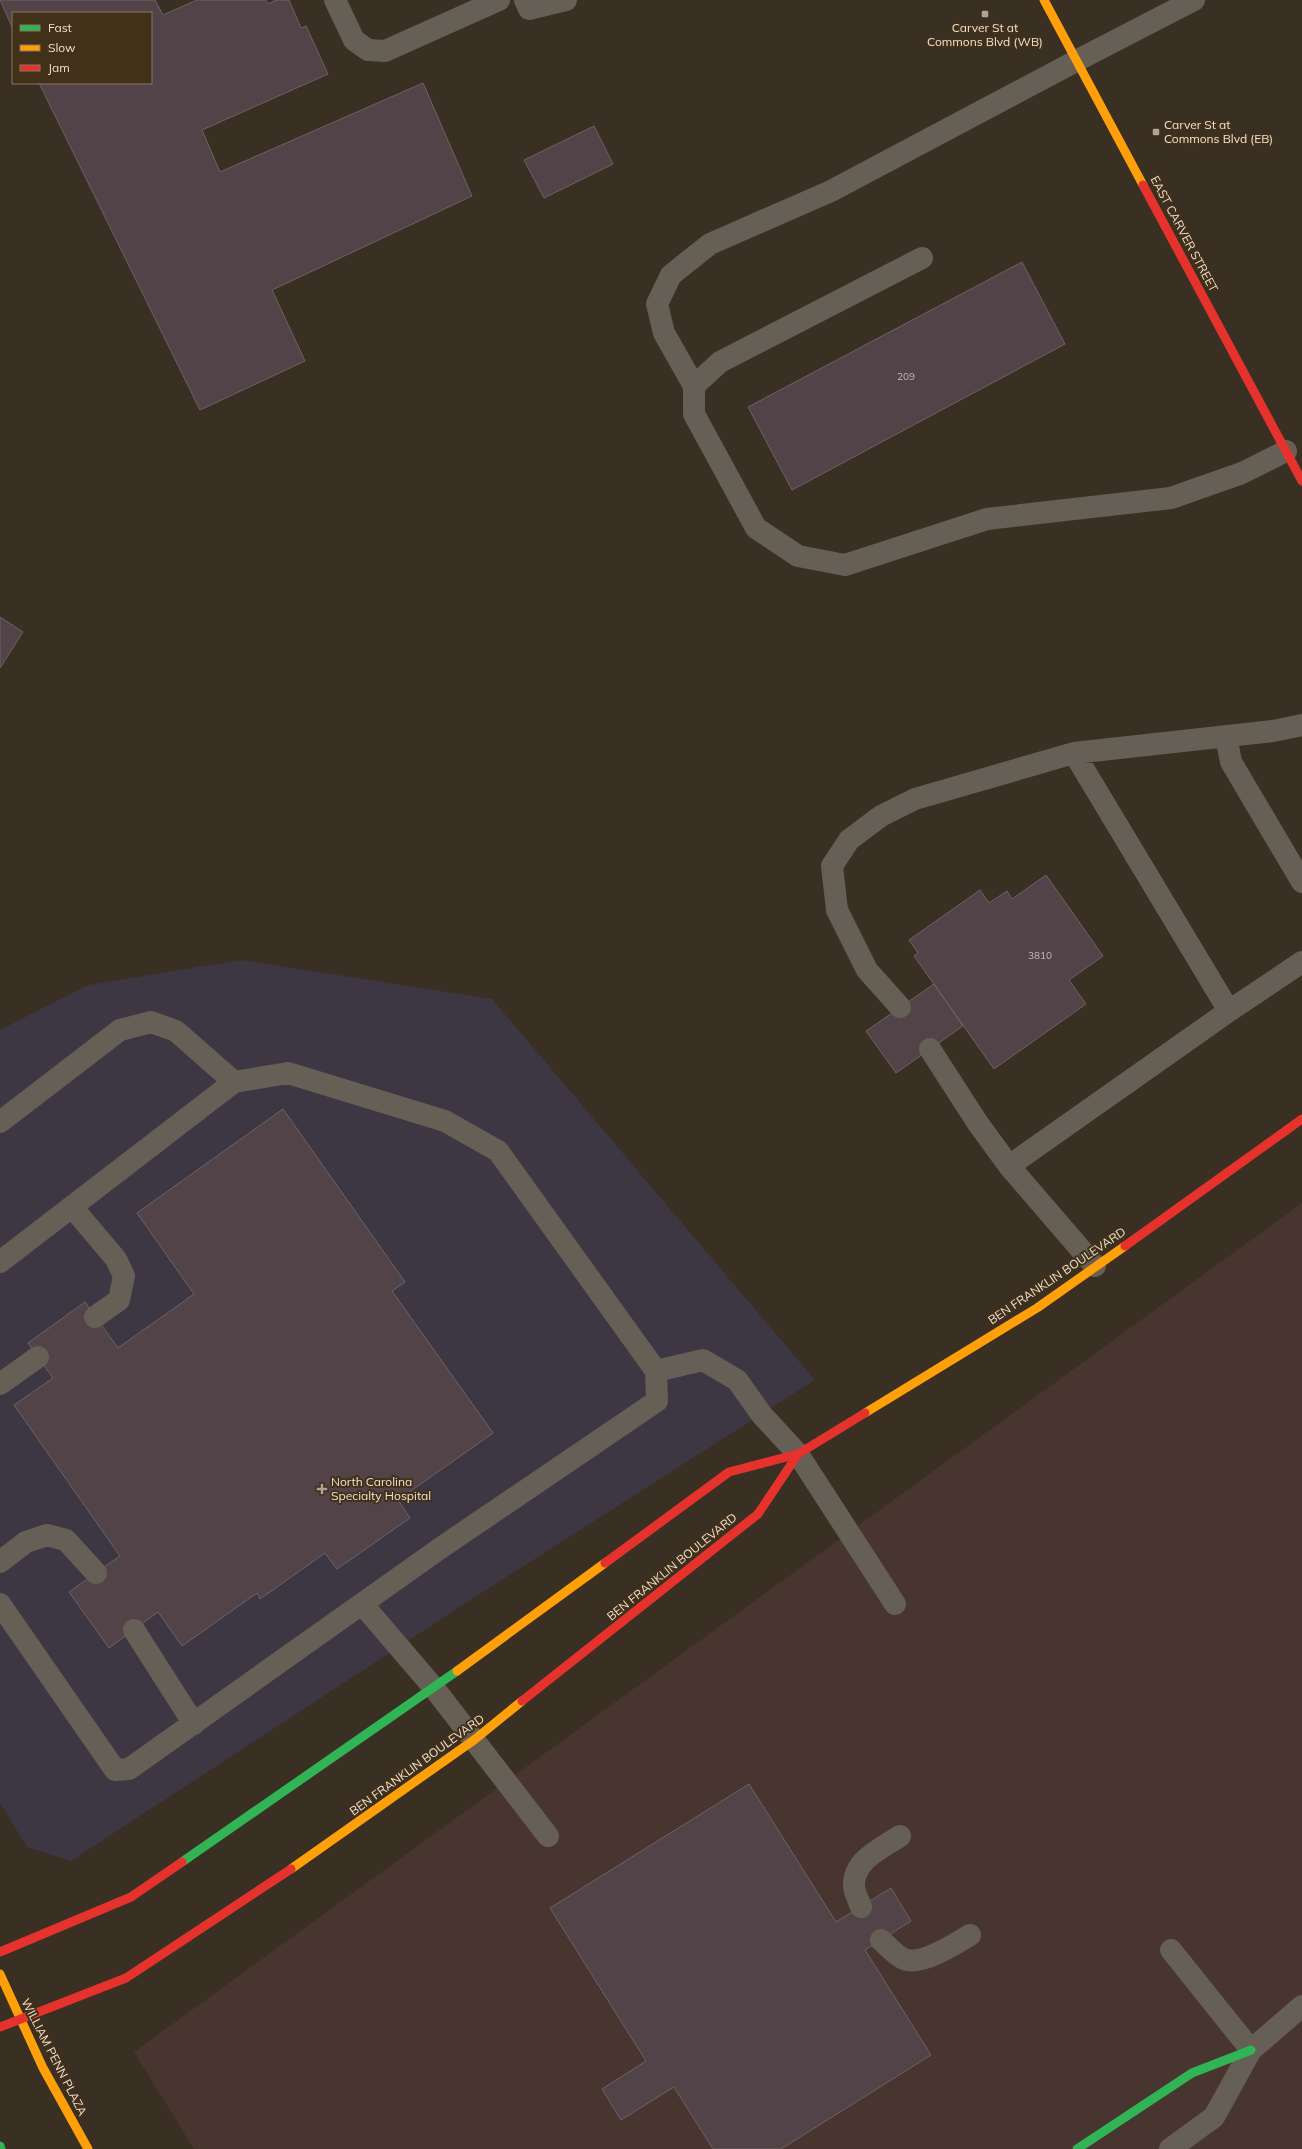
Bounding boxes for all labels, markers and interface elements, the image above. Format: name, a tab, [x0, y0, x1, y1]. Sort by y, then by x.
marker: Carver St at Commons Blvd (WB)	[980, 9, 990, 19]
legend	[12, 12, 152, 84]
text: Fast	[48, 20, 72, 35]
place label: Carver St at Commons Blvd (WB)	[927, 20, 1043, 49]
text: Slow	[48, 40, 76, 55]
text: Jam	[48, 60, 70, 75]
place label: Carver St at Commons Blvd (EB)	[1164, 117, 1273, 146]
marker: Carver St at Commons Blvd (EB)	[1151, 127, 1161, 137]
street label: EAST CARVER STREET	[1147, 173, 1222, 295]
house number: 209	[897, 370, 915, 383]
house number: 3810	[1028, 949, 1052, 962]
street label: BEN FRANKLIN BOULEVARD	[985, 1224, 1128, 1327]
place label: North Carolina Specialty Hospital	[331, 1474, 431, 1503]
marker: North Carolina Specialty Hospital	[316, 1483, 328, 1495]
street label: BEN FRANKLIN BOULEVARD	[604, 1510, 740, 1624]
street label: BEN FRANKLIN BOULEVARD	[346, 1711, 487, 1819]
street label: WILLIAM PENN PLAZA	[18, 1996, 91, 2118]

